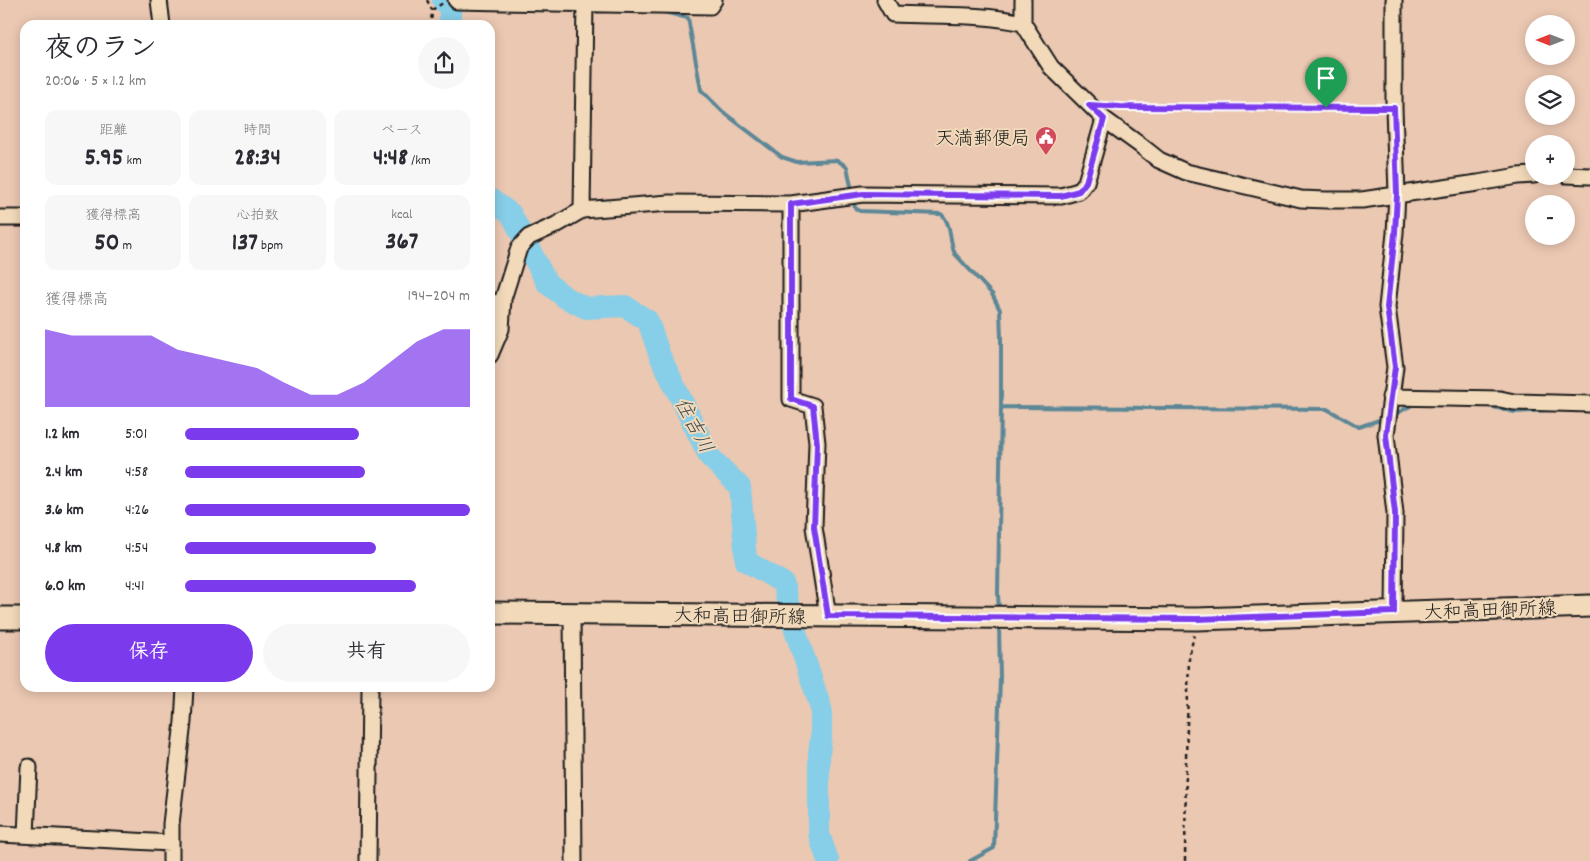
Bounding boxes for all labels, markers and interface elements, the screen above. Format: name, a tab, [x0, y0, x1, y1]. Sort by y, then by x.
north arrow	[1525, 15, 1575, 65]
map controls	[1525, 15, 1575, 245]
text: 夜のラン	[45, 31, 157, 71]
button: share	[418, 37, 470, 89]
pin	[1305, 57, 1347, 108]
icon: arrive	[1312, 64, 1340, 92]
text: 20:06 · 5 × 1.2 km	[45, 70, 146, 93]
button: layers	[1525, 75, 1575, 125]
text: 距離	[99, 121, 127, 141]
text: 時間	[243, 121, 271, 141]
text: ペース	[381, 121, 422, 141]
public building icon: 天満郵便局	[1034, 125, 1058, 156]
place label: 天満郵便局	[935, 127, 1030, 154]
button: +	[1525, 135, 1575, 185]
text: 5.95	[84, 141, 123, 177]
text: 28:34	[234, 141, 281, 177]
text: 4:48	[373, 141, 408, 177]
text: km	[123, 151, 142, 171]
text: /km	[408, 151, 431, 171]
button: −	[1525, 195, 1575, 245]
text: kcal	[391, 205, 412, 225]
text: 獲得標高	[85, 206, 141, 226]
text: 心拍数	[236, 206, 278, 226]
text: 367	[385, 225, 418, 261]
text: 50	[94, 226, 119, 262]
text: 137	[232, 226, 258, 262]
text: m	[119, 236, 132, 256]
text: bpm	[258, 236, 283, 256]
text: 194–204 m	[408, 285, 470, 308]
text: 獲得標高	[45, 289, 109, 312]
water label: 住吉川	[666, 393, 719, 459]
text: 1.2 km	[45, 423, 79, 446]
text: 5:01	[125, 423, 147, 446]
text: 2.4 km	[45, 461, 83, 484]
text: 4:58	[125, 461, 148, 484]
text: 3.6 km	[45, 499, 84, 522]
text: 4:26	[125, 499, 149, 522]
text: 4.8 km	[45, 537, 82, 560]
text: 4:54	[125, 537, 148, 560]
text: 6.0 km	[45, 575, 85, 598]
text: 4:41	[125, 575, 144, 598]
street label: 大和高田御所線	[1423, 597, 1557, 628]
street label: 大和高田御所線	[673, 604, 807, 633]
button: 保存	[45, 624, 253, 682]
button: 共有	[263, 624, 470, 682]

